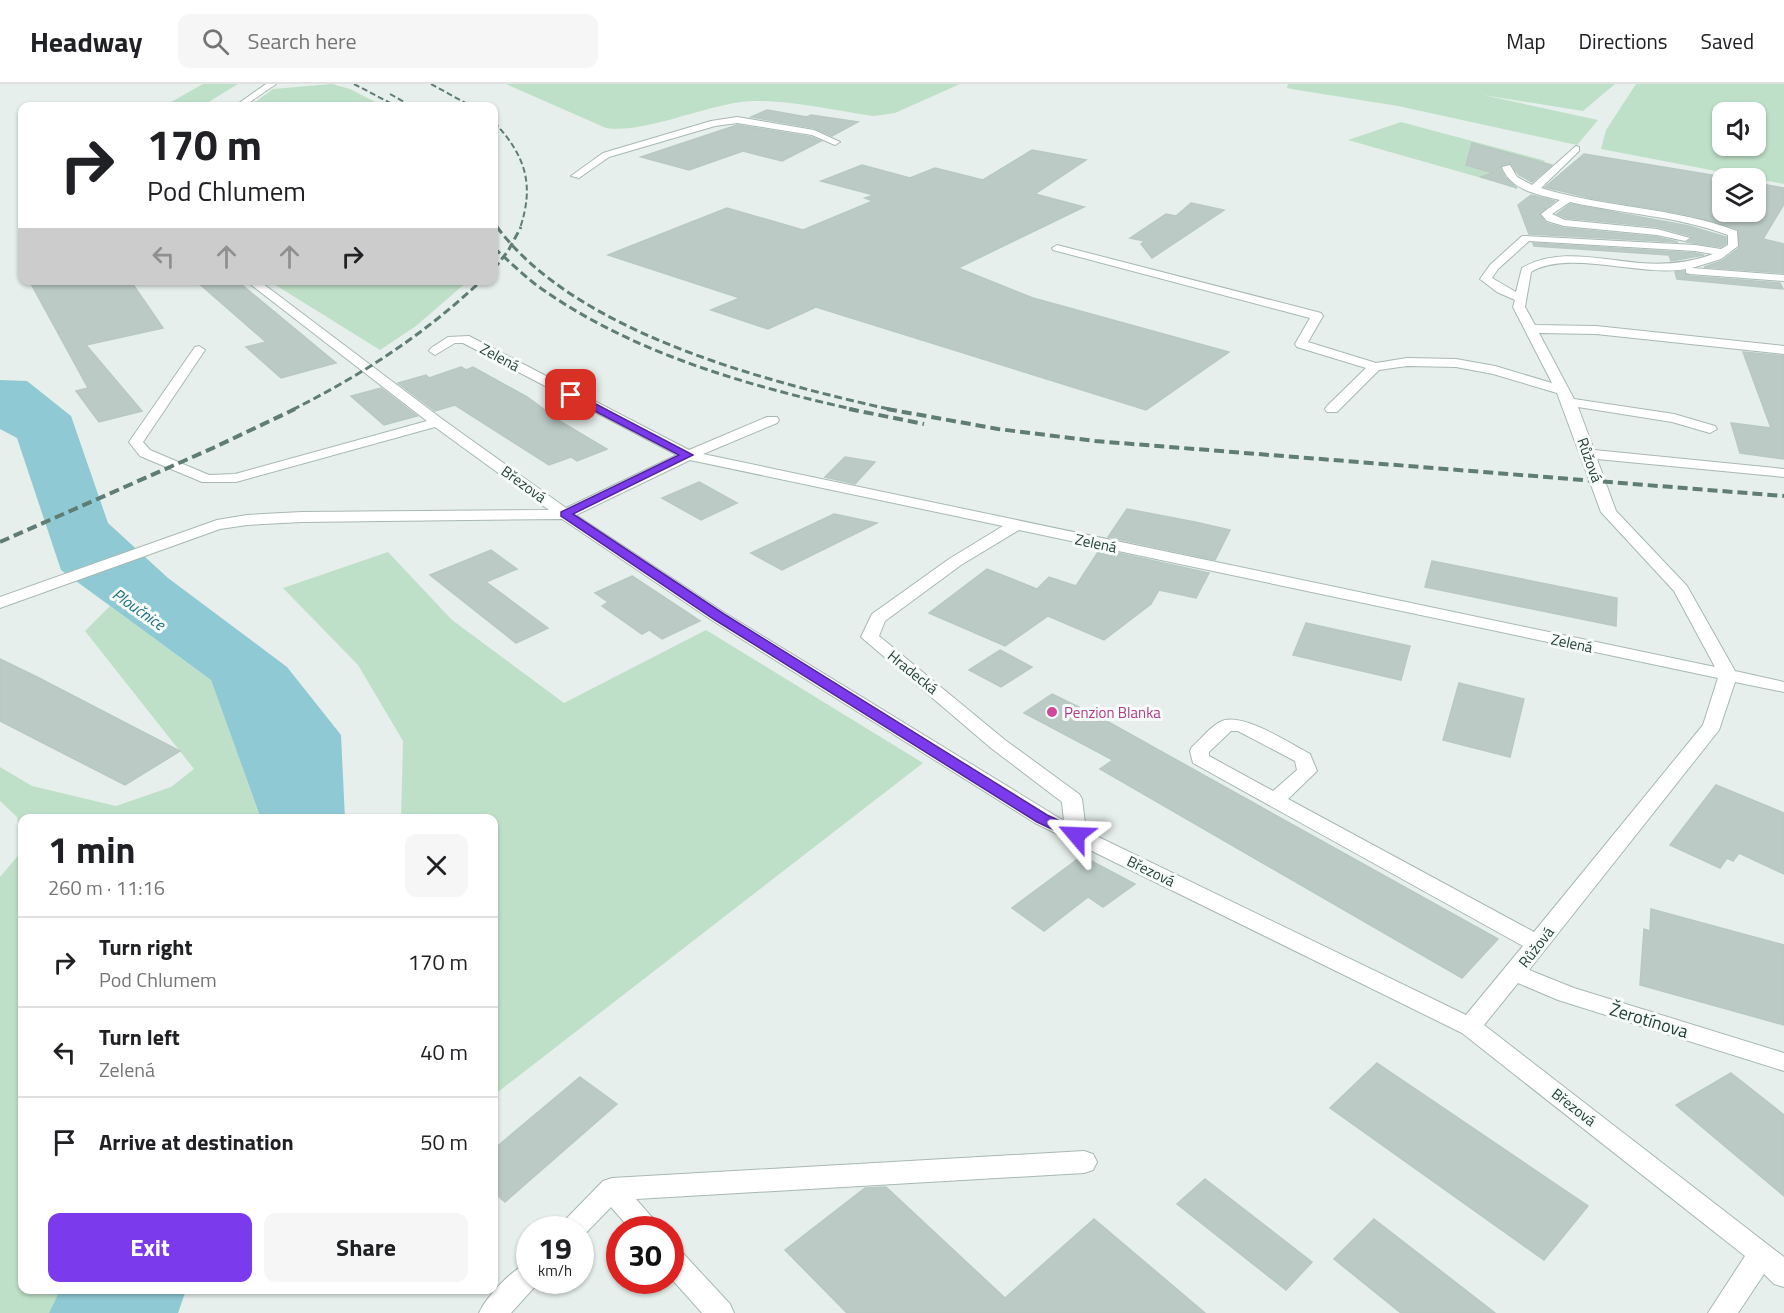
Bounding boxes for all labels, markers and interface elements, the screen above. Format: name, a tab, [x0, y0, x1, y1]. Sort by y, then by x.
search box	[178, 14, 598, 68]
text: Headway	[30, 20, 142, 63]
text: Search here	[247, 24, 357, 58]
icon: search	[199, 25, 232, 58]
text: Map	[1506, 25, 1546, 57]
text: Directions	[1579, 25, 1668, 57]
text: Saved	[1701, 25, 1754, 57]
map controls	[1712, 102, 1766, 222]
button: sound	[1712, 102, 1766, 156]
text: 170 m	[147, 112, 262, 176]
icon: right	[48, 126, 126, 204]
button: layers	[1712, 168, 1766, 222]
text: Pod Chlumem	[147, 170, 306, 211]
icon: left	[147, 240, 180, 273]
icon: ahead	[210, 240, 243, 273]
icon: ahead	[273, 240, 306, 273]
icon: right	[336, 240, 369, 273]
street label: Zelená	[476, 337, 524, 377]
pin	[545, 369, 596, 420]
icon: arrive	[554, 378, 587, 411]
street label: Růžová	[1571, 434, 1609, 486]
street label: Březová	[497, 460, 552, 509]
street label: Zelená	[1073, 527, 1119, 559]
water label: Ploučnice	[108, 582, 172, 637]
street label: Zelená	[1549, 627, 1595, 659]
street label: Hradecká	[883, 644, 944, 700]
place label: Penzion Blanka	[1064, 701, 1161, 724]
marker: Penzion Blanka	[1045, 705, 1059, 719]
position arrow	[1044, 803, 1108, 867]
text: 1 min	[48, 822, 135, 877]
button: close	[405, 834, 468, 897]
street label: Březová	[1123, 849, 1179, 893]
text: 260 m · 11:16	[48, 872, 165, 903]
street label: Růžová	[1513, 921, 1560, 972]
text: Turn right	[99, 930, 193, 964]
text: 170 m	[408, 945, 468, 979]
icon: right	[48, 946, 81, 979]
text: Pod Chlumem	[99, 964, 217, 995]
street label: Žerotínova	[1606, 995, 1692, 1045]
text: Turn left	[99, 1020, 180, 1054]
text: 40 m	[420, 1035, 468, 1069]
icon: left	[48, 1036, 81, 1069]
text: Zelená	[99, 1054, 155, 1085]
street label: Březová	[1547, 1082, 1602, 1132]
text: Arrive at destination	[99, 1125, 294, 1159]
text: 50 m	[420, 1125, 468, 1159]
icon: arrive	[48, 1126, 81, 1159]
button: Exit	[48, 1213, 252, 1282]
button: Share	[264, 1213, 468, 1282]
speed limit sign: 30	[606, 1216, 684, 1294]
text: 19	[538, 1225, 572, 1271]
text: km/h	[538, 1259, 572, 1282]

